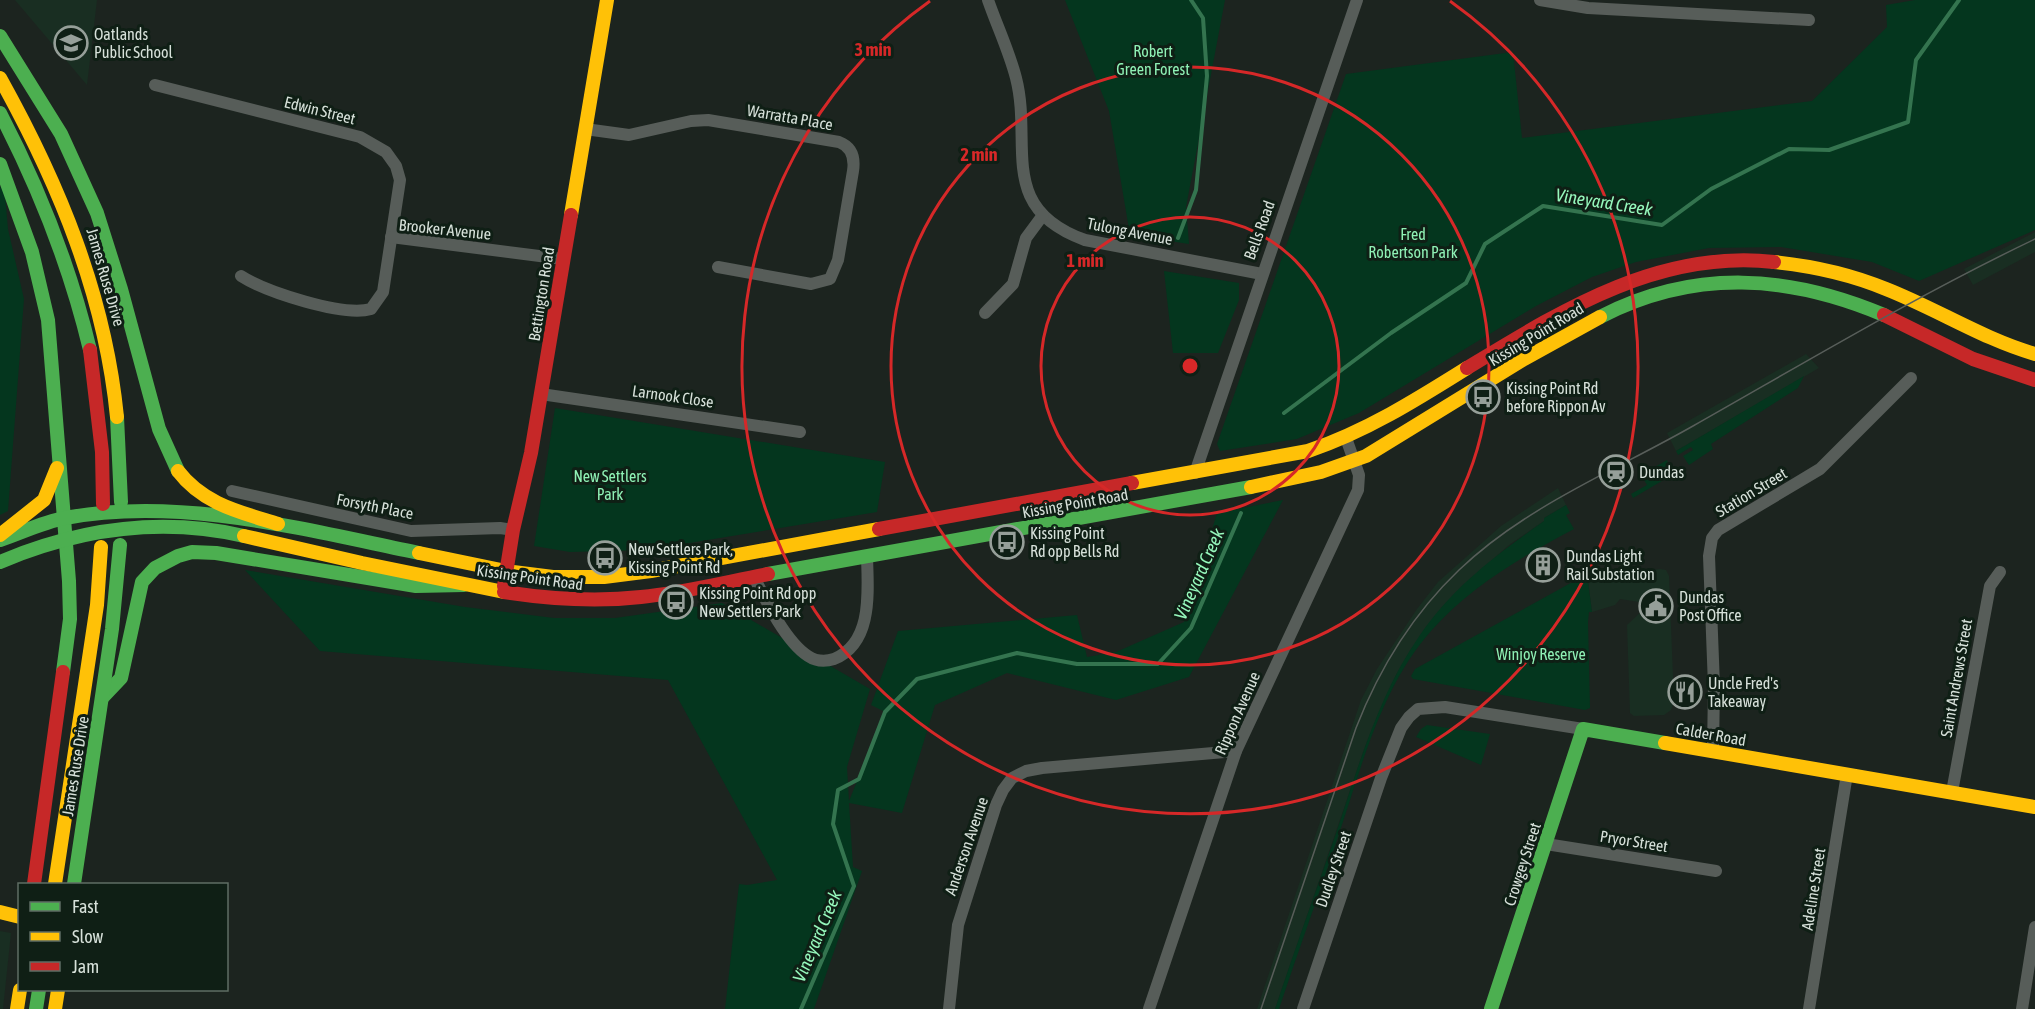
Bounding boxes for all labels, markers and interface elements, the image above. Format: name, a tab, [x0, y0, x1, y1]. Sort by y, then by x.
school or university icon: Oatlands Public School	[53, 25, 89, 61]
place label: Oatlands Public School	[94, 25, 174, 61]
text: 3 min	[855, 39, 892, 60]
park label: Robert Green Forest	[1116, 42, 1190, 78]
street label: Edwin Street	[283, 92, 358, 128]
street label: Warratta Place	[746, 101, 834, 133]
text: 2 min	[961, 144, 998, 165]
water label: Vineyard Creek	[1554, 184, 1655, 220]
street label: Bells Road	[1240, 198, 1278, 262]
street label: Tulong Avenue	[1086, 214, 1174, 249]
street label: Brooker Avenue	[398, 215, 492, 243]
park label: Fred Robertson Park	[1368, 225, 1458, 261]
street label: James Ruse Drive	[83, 226, 129, 328]
street label: Bettington Road	[525, 246, 558, 342]
text: 1 min	[1067, 250, 1104, 271]
street label: Kissing Point Road	[1485, 299, 1587, 370]
centre of rings	[1180, 356, 1200, 376]
bus stop icon: Kissing Point Rd before Rippon Av	[1465, 379, 1501, 415]
place label: Kissing Point Rd before Rippon Av	[1506, 379, 1606, 416]
street label: Larnook Close	[631, 381, 715, 411]
station icon: Dundas	[1598, 454, 1634, 490]
place label: Dundas	[1639, 463, 1684, 481]
street label: Station Street	[1712, 464, 1790, 520]
park label: New Settlers Park	[573, 467, 647, 503]
street label: Kissing Point Road	[1021, 485, 1130, 522]
street label: Forsyth Place	[335, 490, 415, 523]
bus stop icon: Kissing Point Rd opp Bells Rd	[989, 524, 1025, 560]
place label: Kissing Point Rd opp Bells Rd	[1030, 524, 1119, 561]
water label: Vineyard Creek	[1170, 524, 1229, 623]
bus stop icon: New Settlers Park, Kissing Point Rd	[587, 540, 623, 576]
place label: New Settlers Park, Kissing Point Rd	[628, 540, 733, 577]
building icon: Dundas Light Rail Substation	[1525, 547, 1561, 583]
place label: Dundas Light Rail Substation	[1566, 547, 1655, 583]
street label: Kissing Point Road	[475, 561, 584, 594]
bus stop icon: Kissing Point Rd opp New Settlers Park	[658, 584, 694, 620]
place label: Kissing Point Rd opp New Settlers Park	[699, 584, 816, 620]
public building icon: Dundas Post Office	[1638, 588, 1674, 624]
place label: Dundas Post Office	[1679, 588, 1742, 624]
street label: Saint Andrews Street	[1937, 617, 1975, 739]
park label: Winjoy Reserve	[1496, 645, 1586, 664]
street label: Rippon Avenue	[1211, 669, 1264, 758]
restaurant icon: Uncle Fred's Takeaway	[1667, 674, 1703, 710]
place label: Uncle Fred's Takeaway	[1708, 674, 1779, 711]
street label: James Ruse Drive	[58, 715, 92, 817]
street label: Calder Road	[1674, 719, 1748, 749]
street label: Anderson Avenue	[941, 795, 991, 897]
street label: Crowgey Street	[1500, 820, 1545, 908]
street label: Pryor Street	[1599, 827, 1670, 856]
street label: Dudley Street	[1312, 828, 1355, 910]
street label: Adeline Street	[1798, 846, 1828, 931]
legend	[18, 883, 228, 991]
water label: Vineyard Creek	[788, 886, 846, 985]
text: Fast	[72, 896, 99, 917]
text: Slow	[72, 926, 103, 947]
text: Jam	[72, 956, 99, 977]

